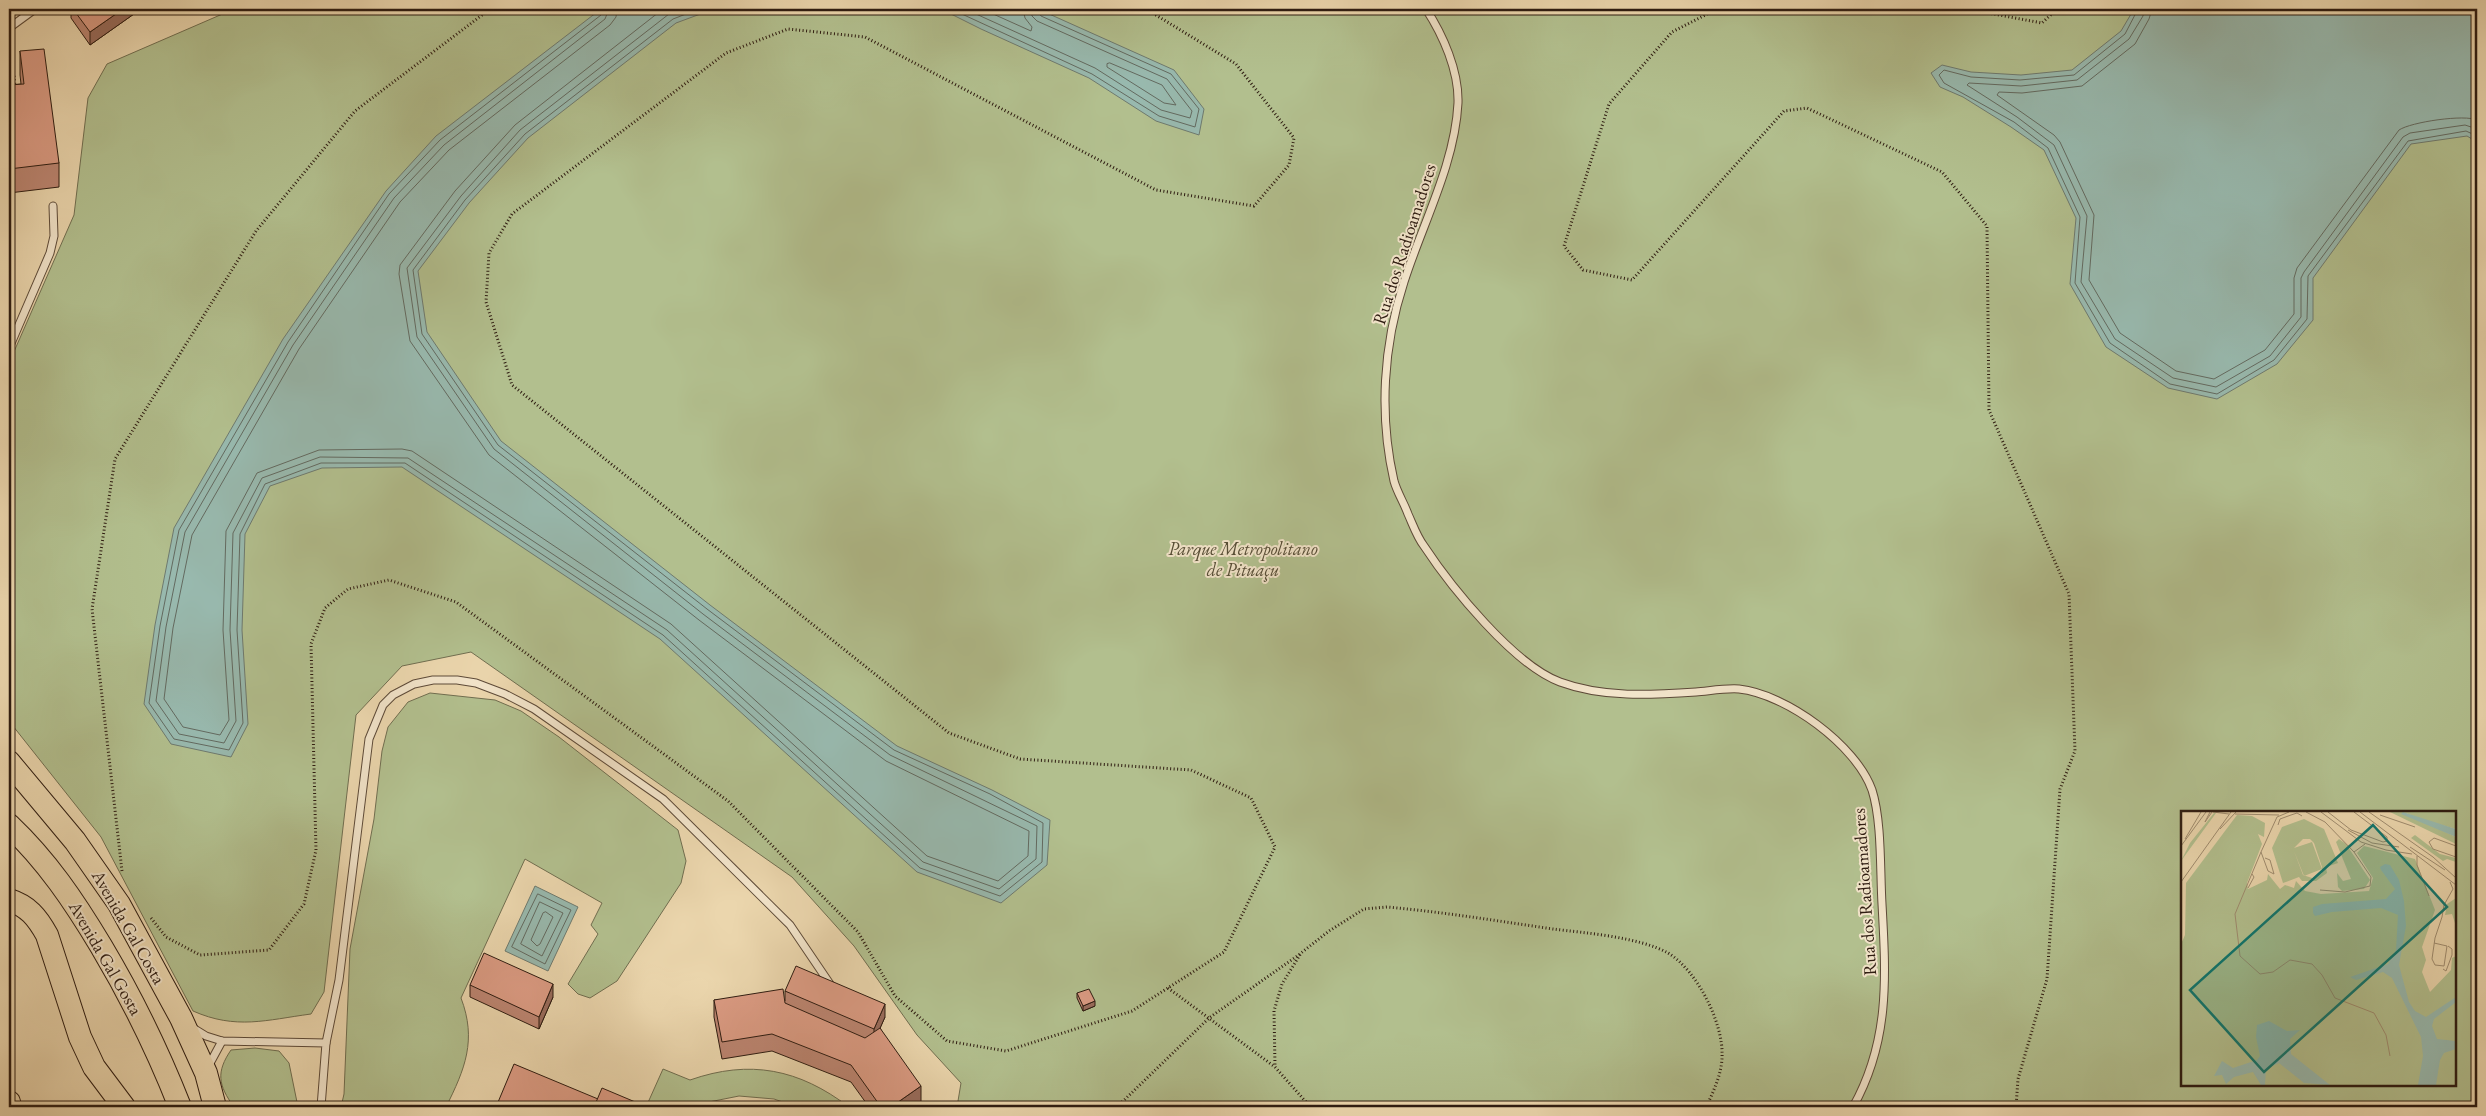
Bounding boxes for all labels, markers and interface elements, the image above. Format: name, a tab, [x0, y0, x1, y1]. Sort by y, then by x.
street label: Rua dos Radioamadores	[1367, 160, 1441, 327]
park label: Parque Metropolitano de Pituaçu	[1168, 537, 1318, 582]
street label: Rua dos Radioamadores	[1847, 807, 1881, 977]
inset map	[2181, 811, 2456, 1086]
street label: Avenida Gal Costa	[87, 865, 171, 989]
street label: Avenida Gal Gosta	[63, 896, 148, 1020]

